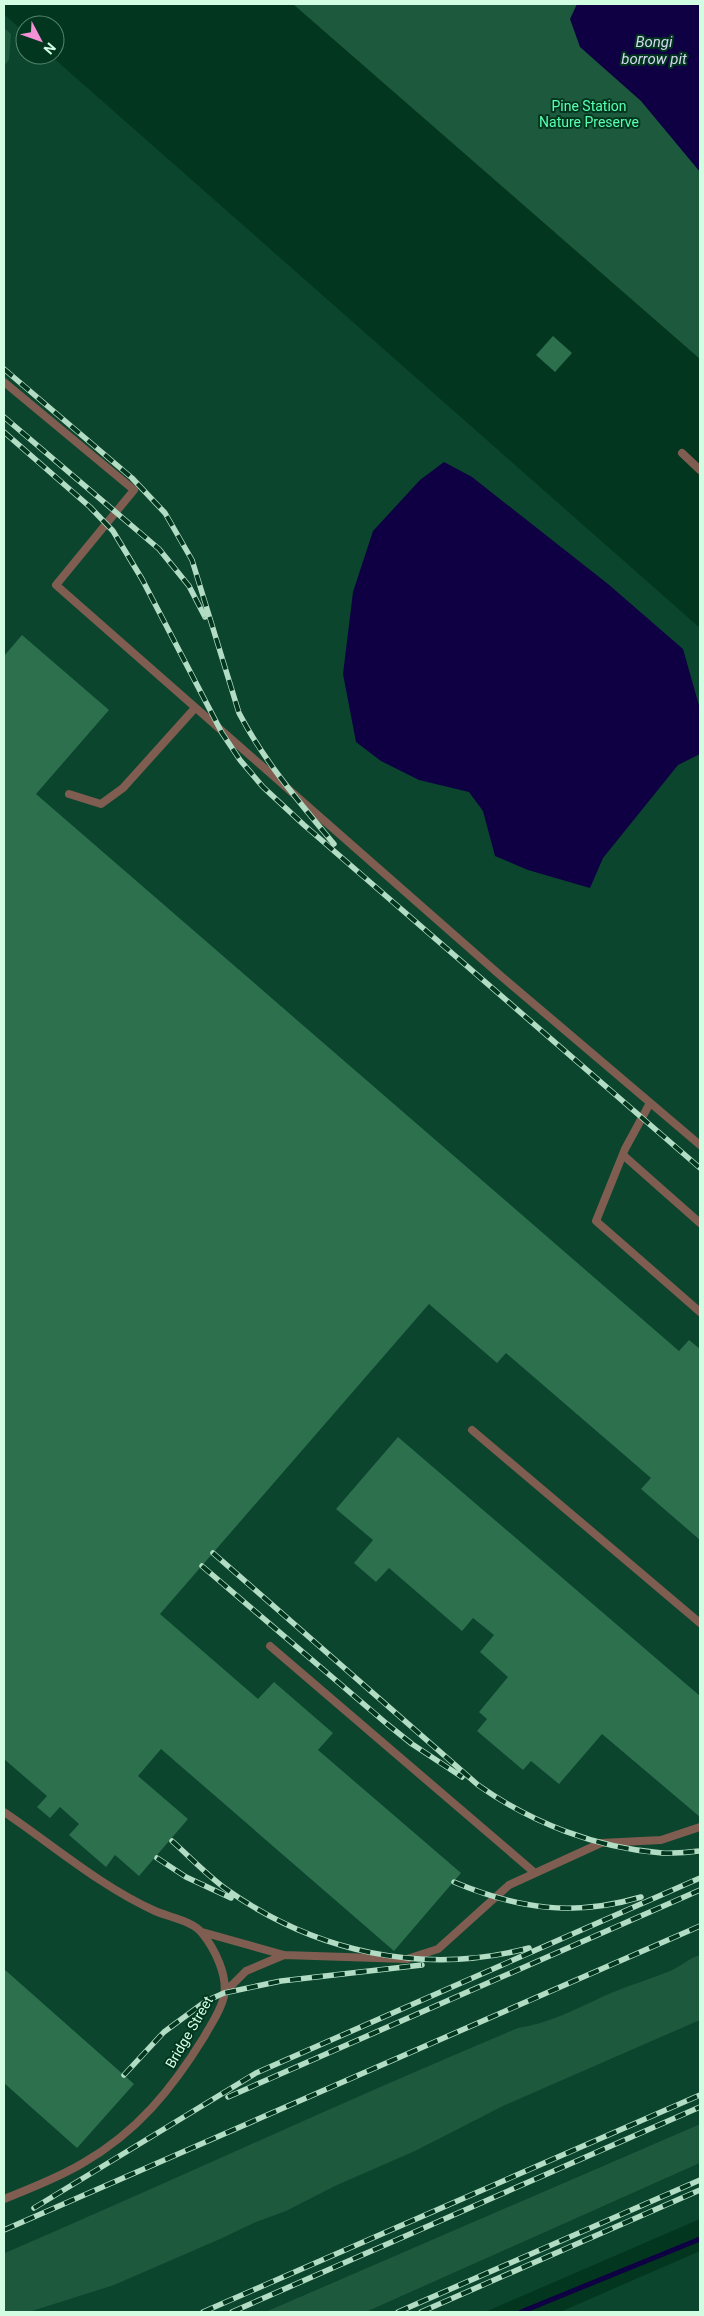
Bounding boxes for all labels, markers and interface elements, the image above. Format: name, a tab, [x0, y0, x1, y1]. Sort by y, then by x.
north arrow	[15, 15, 65, 65]
water label: Bongi borrow pit	[621, 33, 687, 68]
text: N	[41, 40, 59, 58]
park label: Pine Station Nature Preserve	[539, 98, 639, 130]
street label: Bridge Street	[162, 1993, 216, 2071]

